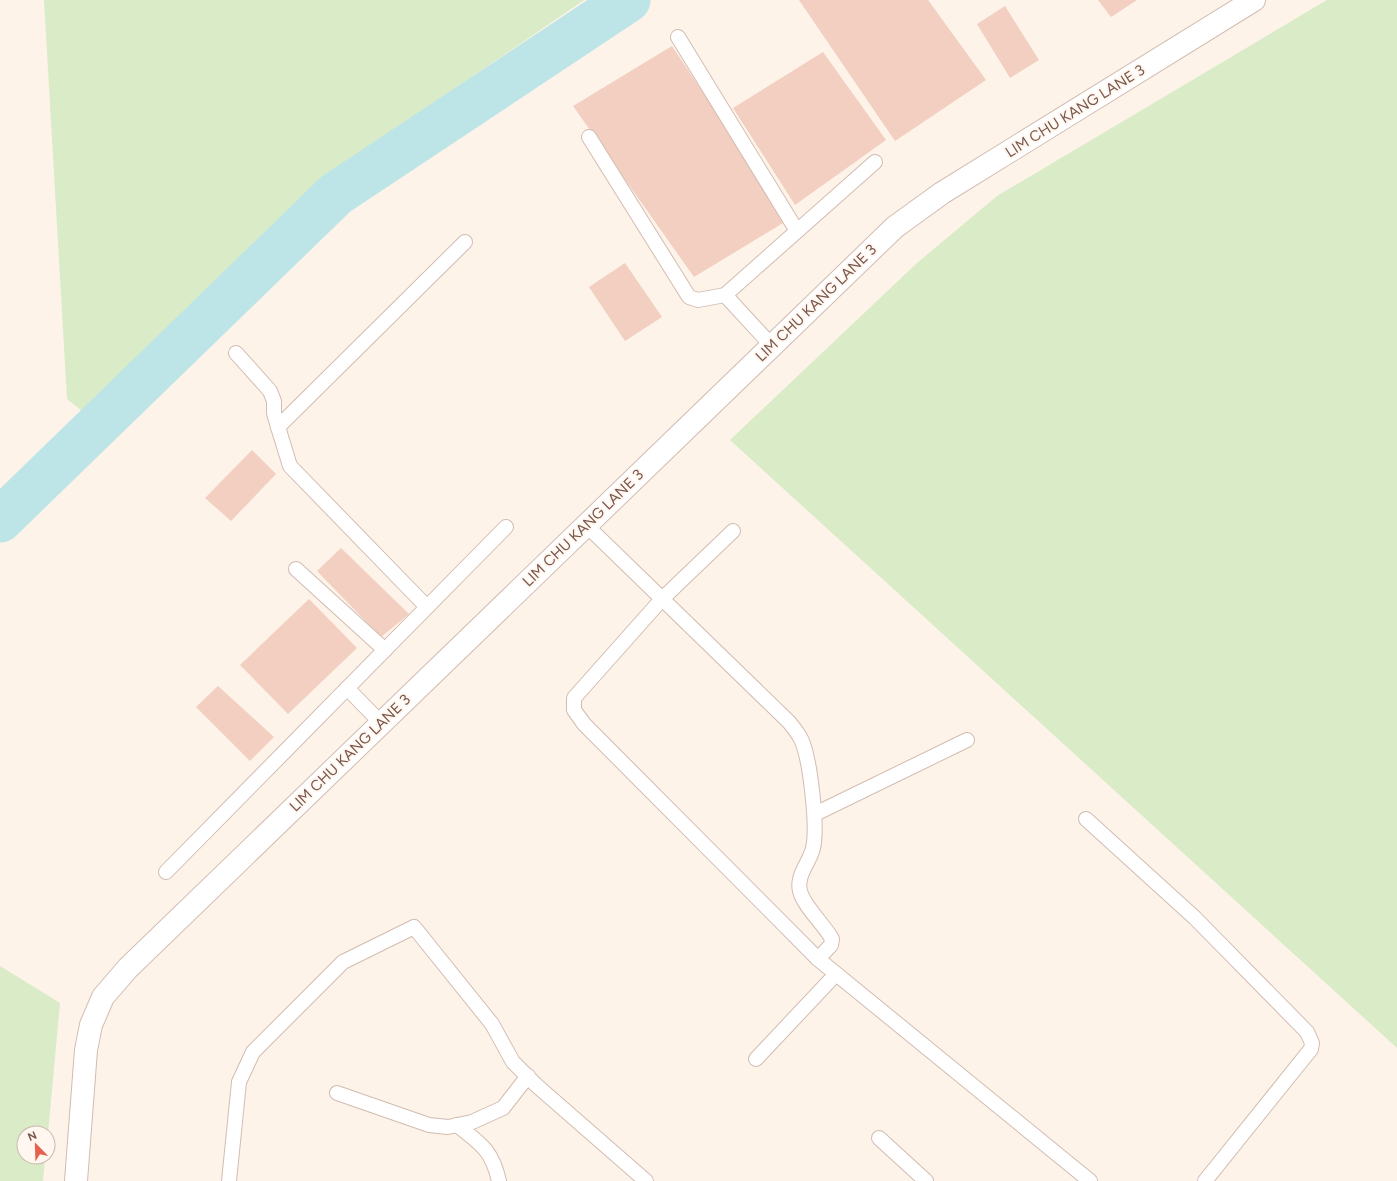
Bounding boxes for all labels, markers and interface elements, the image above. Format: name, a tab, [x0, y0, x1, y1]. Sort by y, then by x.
street label: LIM CHU KANG LANE 3	[1002, 61, 1148, 161]
street label: LIM CHU KANG LANE 3	[752, 241, 880, 365]
street label: LIM CHU KANG LANE 3	[519, 466, 647, 590]
street label: LIM CHU KANG LANE 3	[286, 691, 414, 815]
north arrow	[16, 1125, 56, 1165]
text: N	[26, 1129, 39, 1144]

